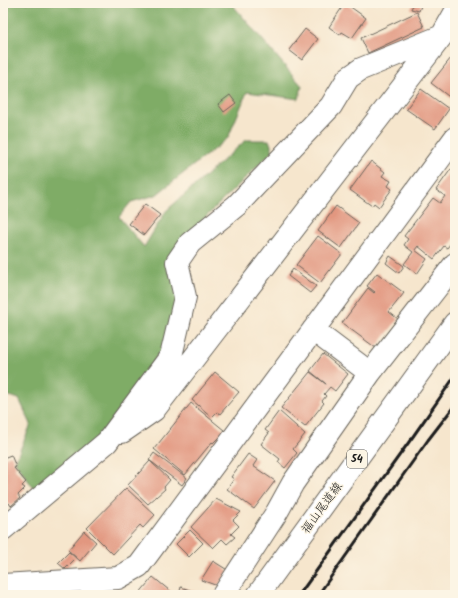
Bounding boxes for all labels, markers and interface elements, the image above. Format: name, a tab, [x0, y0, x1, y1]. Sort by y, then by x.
road number: 54	[347, 450, 367, 468]
street label: 福山尾道線	[297, 478, 347, 538]

